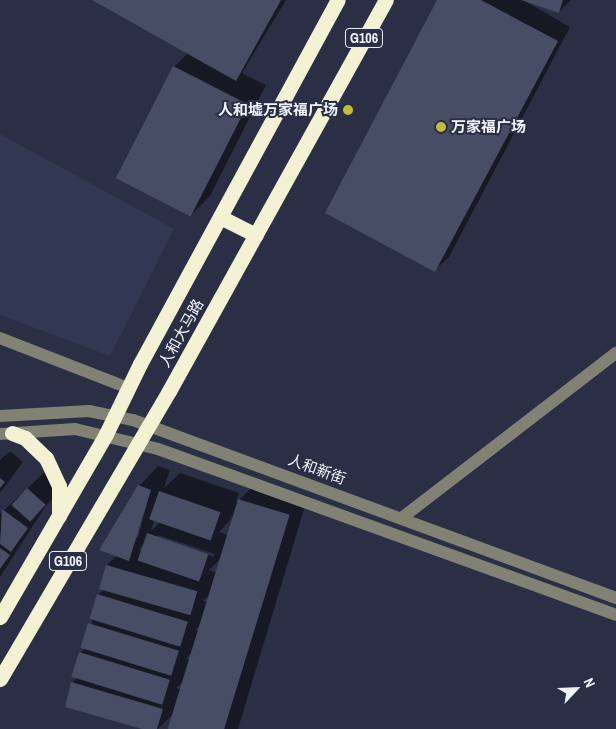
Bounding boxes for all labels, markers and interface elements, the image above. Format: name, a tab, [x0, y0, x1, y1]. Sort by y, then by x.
road number: G106	[344, 26, 384, 49]
place label: 人和墟万家福广场	[218, 101, 338, 119]
marker: 人和墟万家福广场	[342, 104, 354, 116]
place label: 万家福广场	[451, 118, 526, 136]
marker: 万家福广场	[435, 121, 447, 133]
street label: 人和大马路	[155, 296, 207, 370]
street label: 人和新街	[286, 450, 348, 488]
road number: G106	[48, 550, 88, 572]
north arrow	[551, 664, 601, 714]
text: N	[580, 675, 600, 690]

